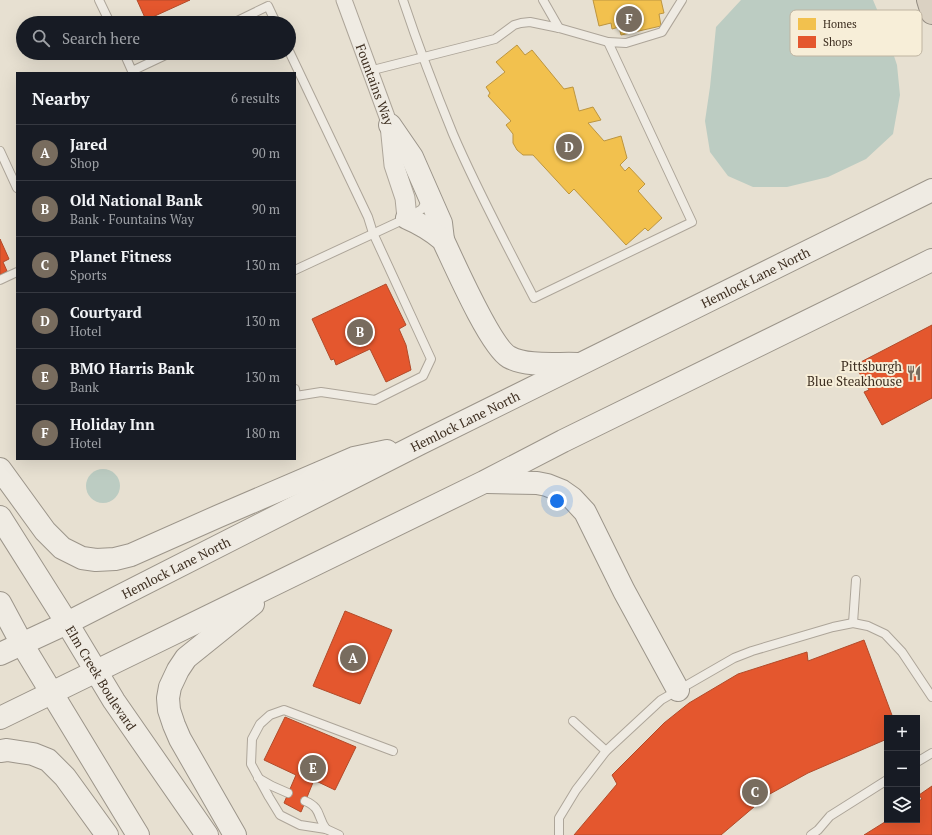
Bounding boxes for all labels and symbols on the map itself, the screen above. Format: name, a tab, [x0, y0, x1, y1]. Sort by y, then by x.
pin: F	[616, 4, 642, 34]
legend	[790, 10, 922, 56]
text: Homes	[823, 17, 857, 31]
text: Shops	[823, 35, 853, 49]
street label: Fountains Way	[352, 41, 398, 128]
pin: D	[556, 132, 582, 162]
street label: Hemlock Lane North	[698, 243, 813, 312]
pin: B	[347, 317, 373, 347]
place label: Pittsburgh Blue Steakhouse	[807, 357, 902, 390]
restaurant icon: Pittsburgh Blue Steakhouse	[905, 364, 923, 382]
street label: Hemlock Lane North	[407, 386, 523, 456]
your location	[547, 491, 567, 511]
street label: Hemlock Lane North	[118, 532, 234, 603]
street label: Elm Creek Boulevard	[62, 622, 141, 734]
pin: A	[340, 643, 366, 673]
pin: E	[300, 753, 326, 783]
pin: C	[742, 777, 768, 807]

